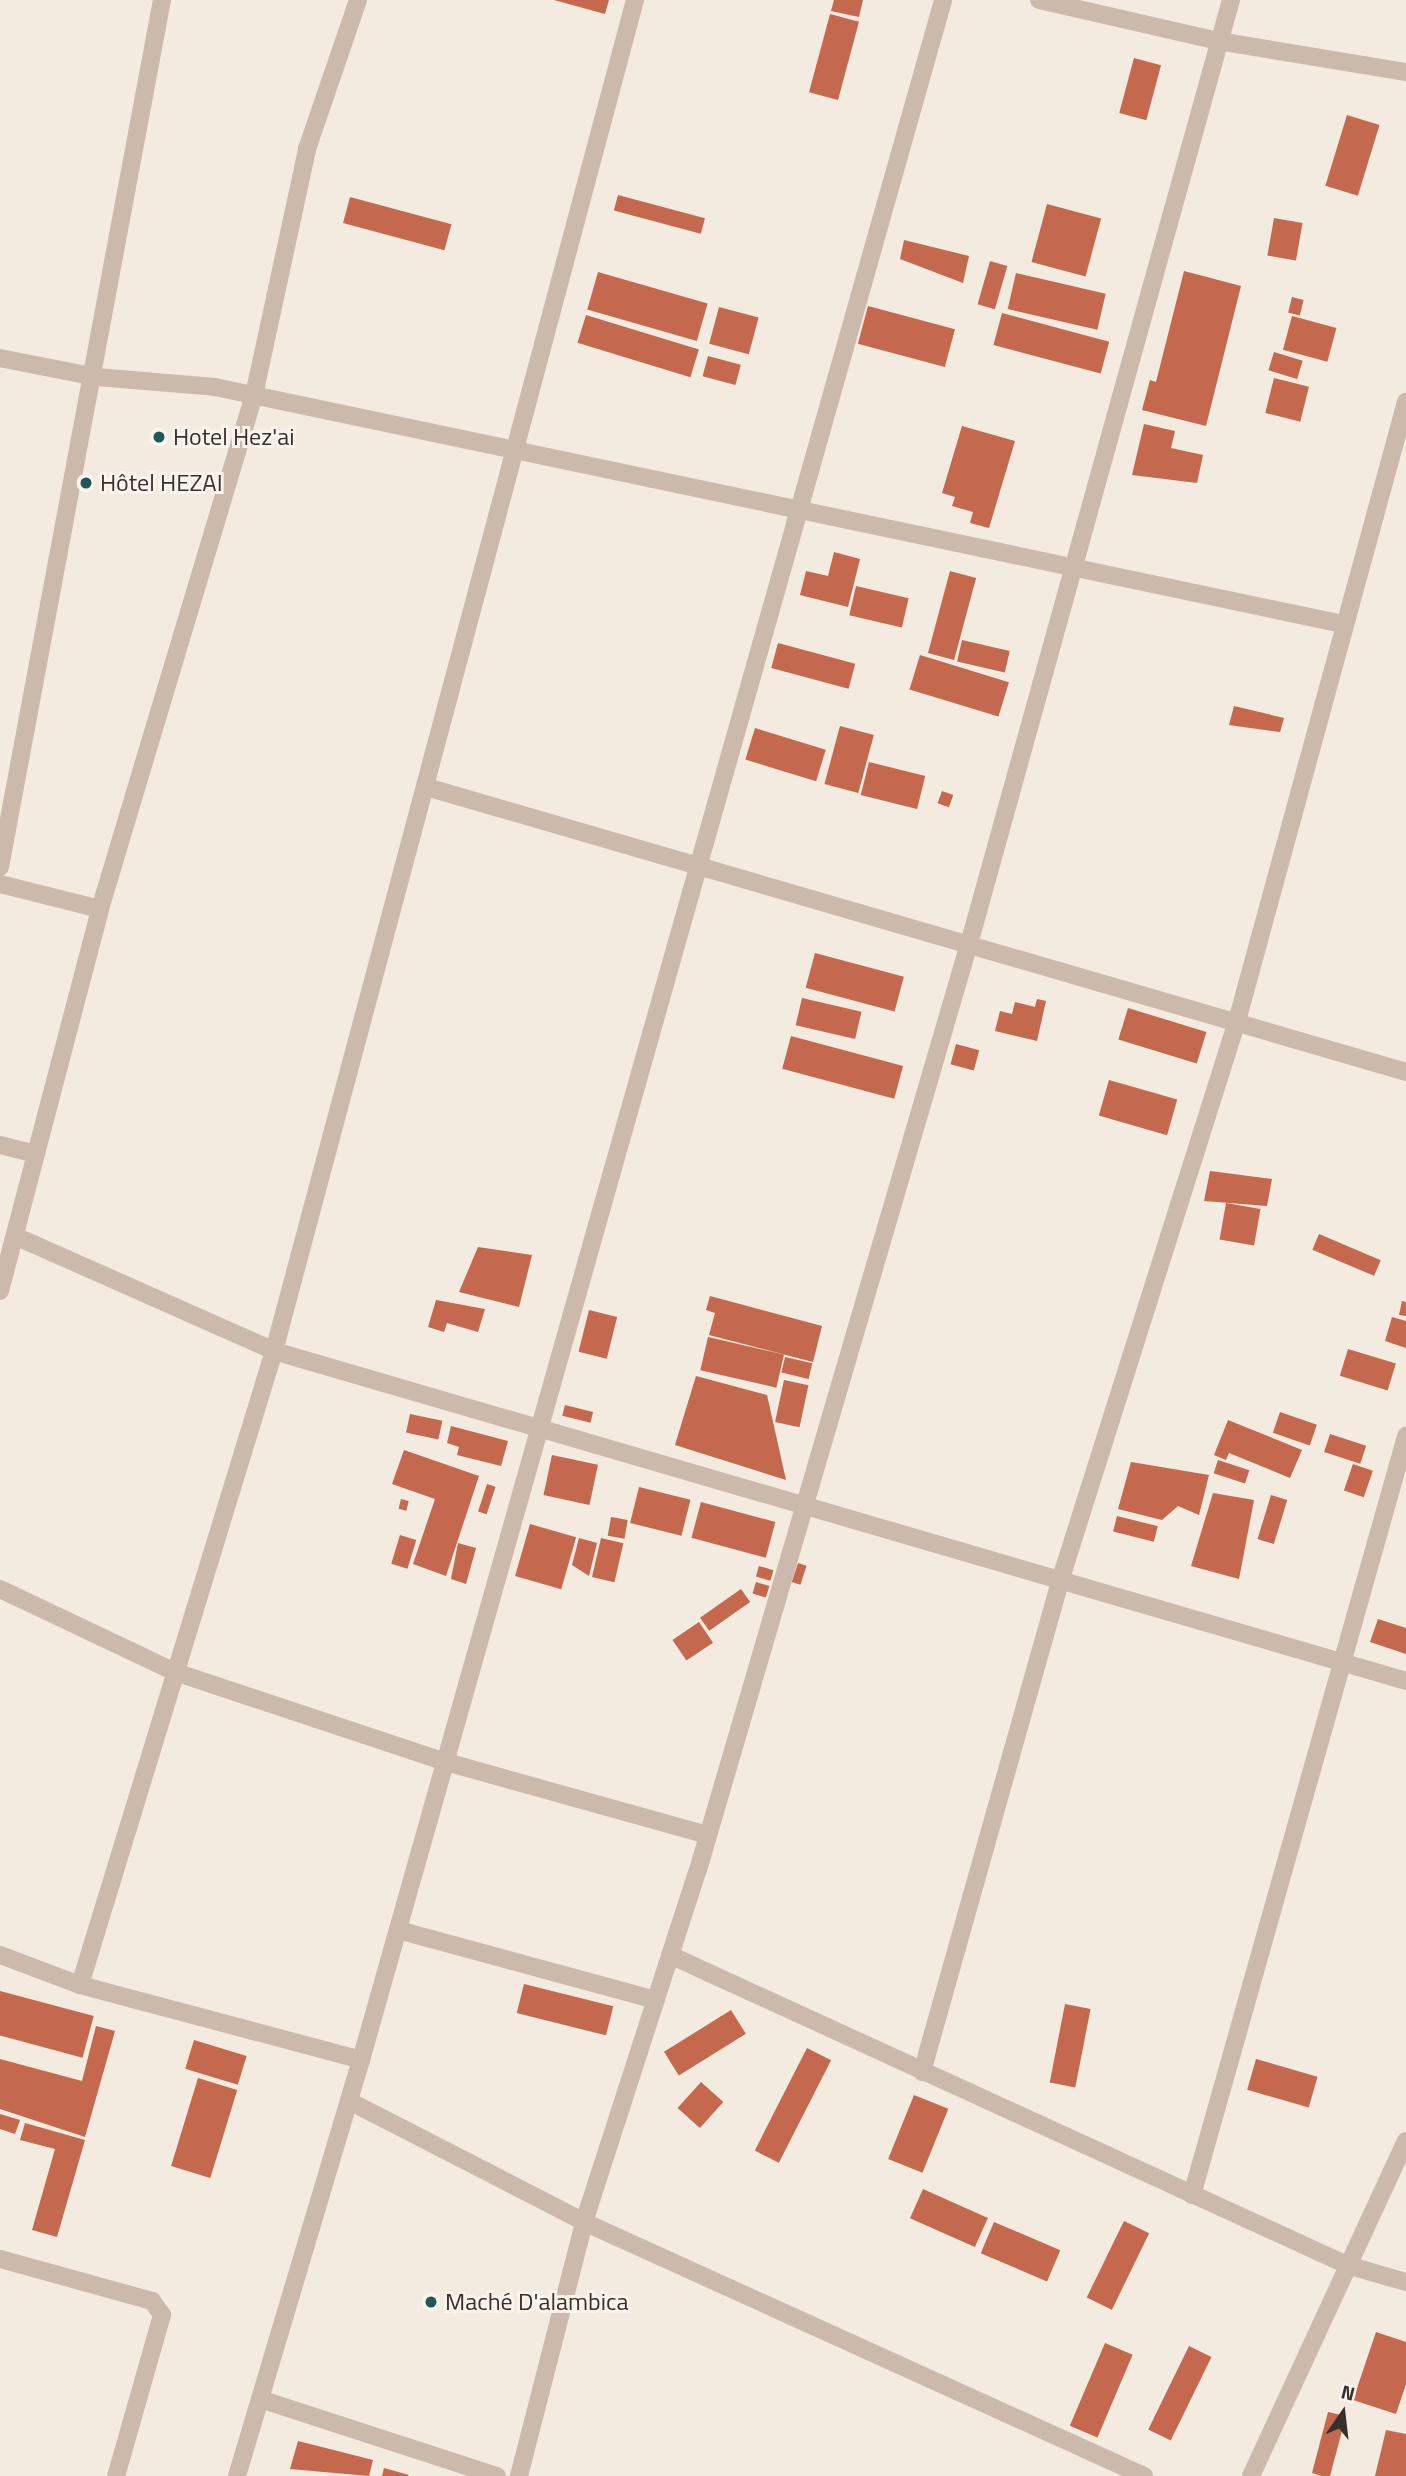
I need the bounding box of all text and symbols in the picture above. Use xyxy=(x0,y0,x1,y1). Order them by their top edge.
place label: Hotel Hez'ai xyxy=(173,423,294,451)
marker: Hotel Hez'ai xyxy=(151,429,167,445)
place label: Hôtel HEZAI xyxy=(100,469,223,497)
marker: Hôtel HEZAI xyxy=(78,475,94,491)
place label: Maché D'alambica xyxy=(445,2288,628,2316)
marker: Maché D'alambica xyxy=(423,2294,439,2310)
text: N xyxy=(1338,2376,1358,2408)
north arrow xyxy=(1308,2378,1378,2448)

